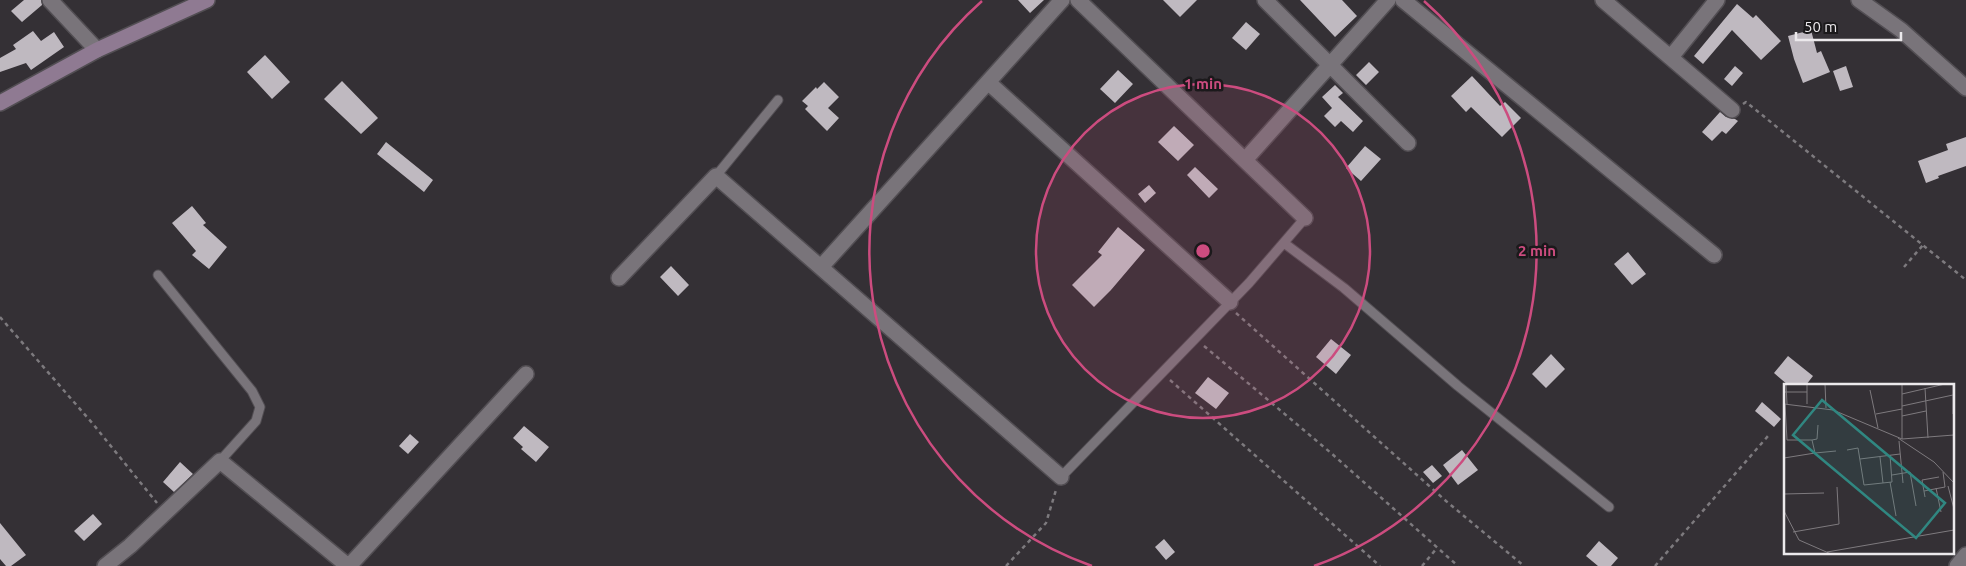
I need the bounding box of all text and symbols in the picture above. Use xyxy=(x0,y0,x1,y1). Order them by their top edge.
scale bar xyxy=(1796,10,1901,42)
text: 50 m xyxy=(1804,18,1837,35)
text: 1 min xyxy=(1184,75,1222,92)
centre of rings xyxy=(1194,242,1212,260)
text: 2 min xyxy=(1518,242,1556,259)
inset map xyxy=(1784,384,1954,554)

